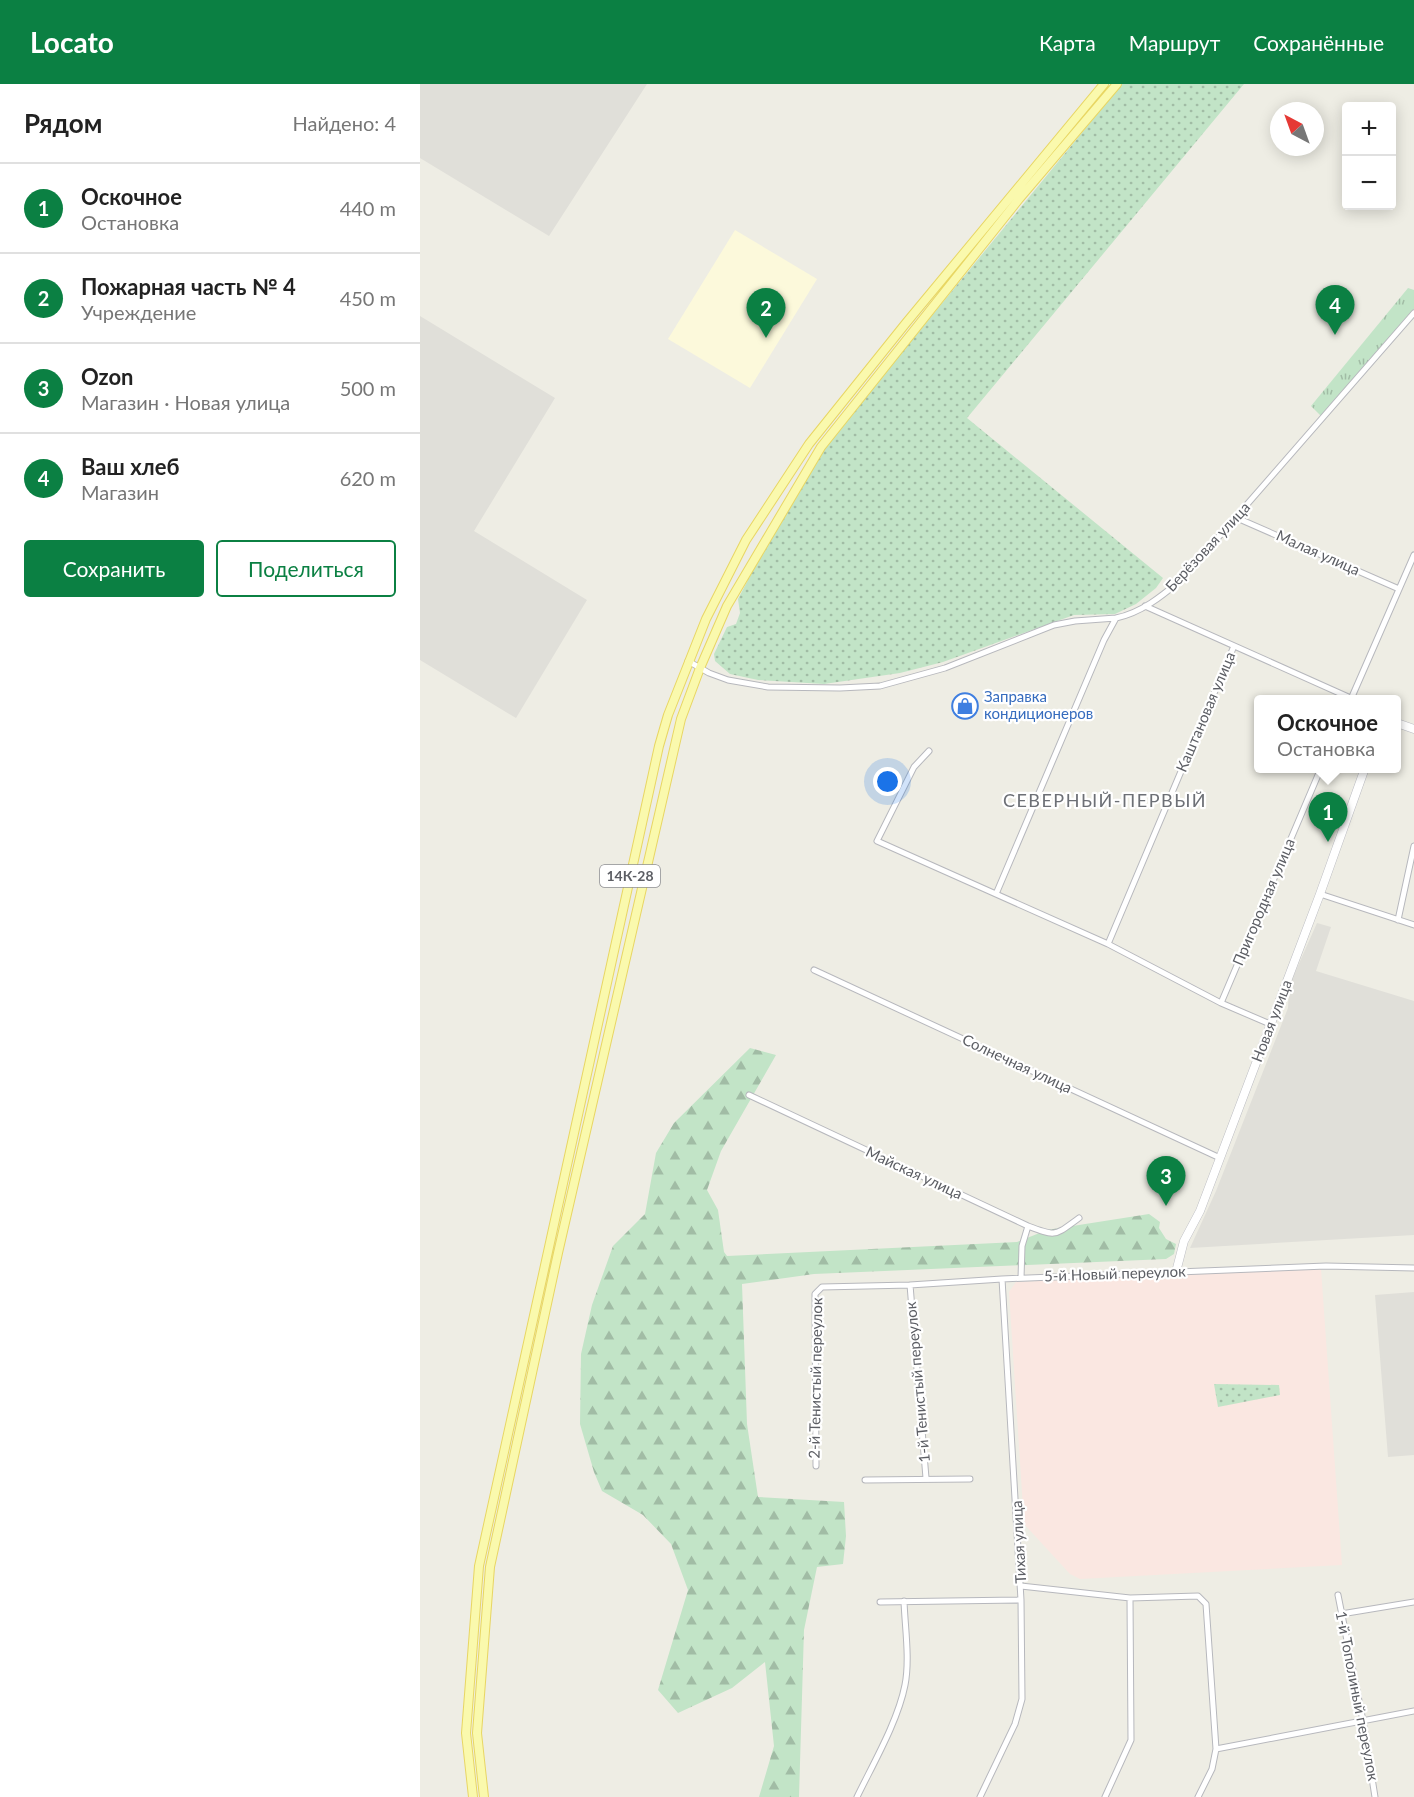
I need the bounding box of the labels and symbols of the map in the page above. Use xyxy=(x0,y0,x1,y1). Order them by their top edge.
north arrow xyxy=(1270,102,1324,156)
pin: 4 xyxy=(1316,286,1354,335)
pin: 2 xyxy=(746,288,786,338)
street label: Берёзовая улица xyxy=(1161,498,1253,595)
street label: Малая улица xyxy=(1274,526,1363,579)
street label: Каштановая улица xyxy=(1172,649,1239,774)
place label: Заправка кондиционеров xyxy=(984,687,1093,722)
shop icon: Заправка кондиционеров xyxy=(950,691,980,721)
your location xyxy=(873,767,902,796)
district label: СЕВЕРНЫЙ-ПЕРВЫЙ xyxy=(1003,789,1207,811)
pin: 1 xyxy=(1308,792,1348,842)
street label: Пригородная улица xyxy=(1228,835,1298,968)
road number: 14К-28 xyxy=(600,865,660,887)
street label: Новая улица xyxy=(1247,977,1295,1064)
street label: Солнечная улица xyxy=(960,1030,1075,1096)
street label: Майская улица xyxy=(863,1142,966,1202)
pin: 3 xyxy=(1146,1156,1186,1206)
street label: 5-й Новый переулок xyxy=(1044,1262,1186,1284)
street label: 2-й Тенистый переулок xyxy=(805,1297,825,1459)
street label: 1-й Тенистый переулок xyxy=(901,1301,933,1463)
street label: Тихая улица xyxy=(1007,1500,1029,1584)
street label: 1-й Тополиный переулок xyxy=(1333,1609,1383,1783)

